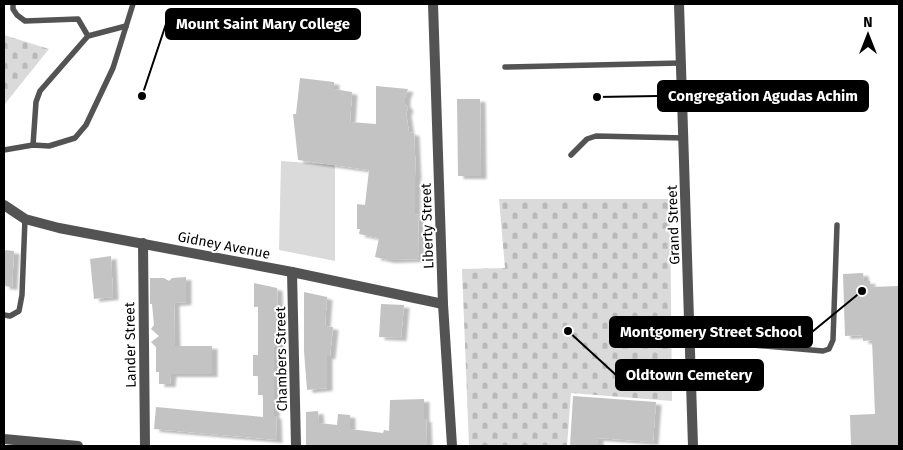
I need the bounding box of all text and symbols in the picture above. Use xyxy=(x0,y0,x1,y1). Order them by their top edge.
callout: Mount Saint Mary College xyxy=(166,9,360,39)
north arrow xyxy=(843,10,893,60)
text: N xyxy=(863,14,873,31)
text: Mount Saint Mary College xyxy=(176,15,350,33)
callout: Congregation Agudas Achim xyxy=(658,81,868,111)
text: Congregation Agudas Achim xyxy=(668,87,858,105)
street label: Liberty Street xyxy=(417,182,437,269)
street label: Grand Street xyxy=(664,184,683,265)
street label: Gidney Avenue xyxy=(176,228,272,263)
street label: Lander Street xyxy=(121,301,140,388)
street label: Chambers Street xyxy=(272,305,291,412)
callout: Montgomery Street School xyxy=(610,317,812,347)
text: Montgomery Street School xyxy=(620,323,803,341)
callout: Oldtown Cemetery xyxy=(616,360,763,390)
text: Oldtown Cemetery xyxy=(626,366,753,384)

